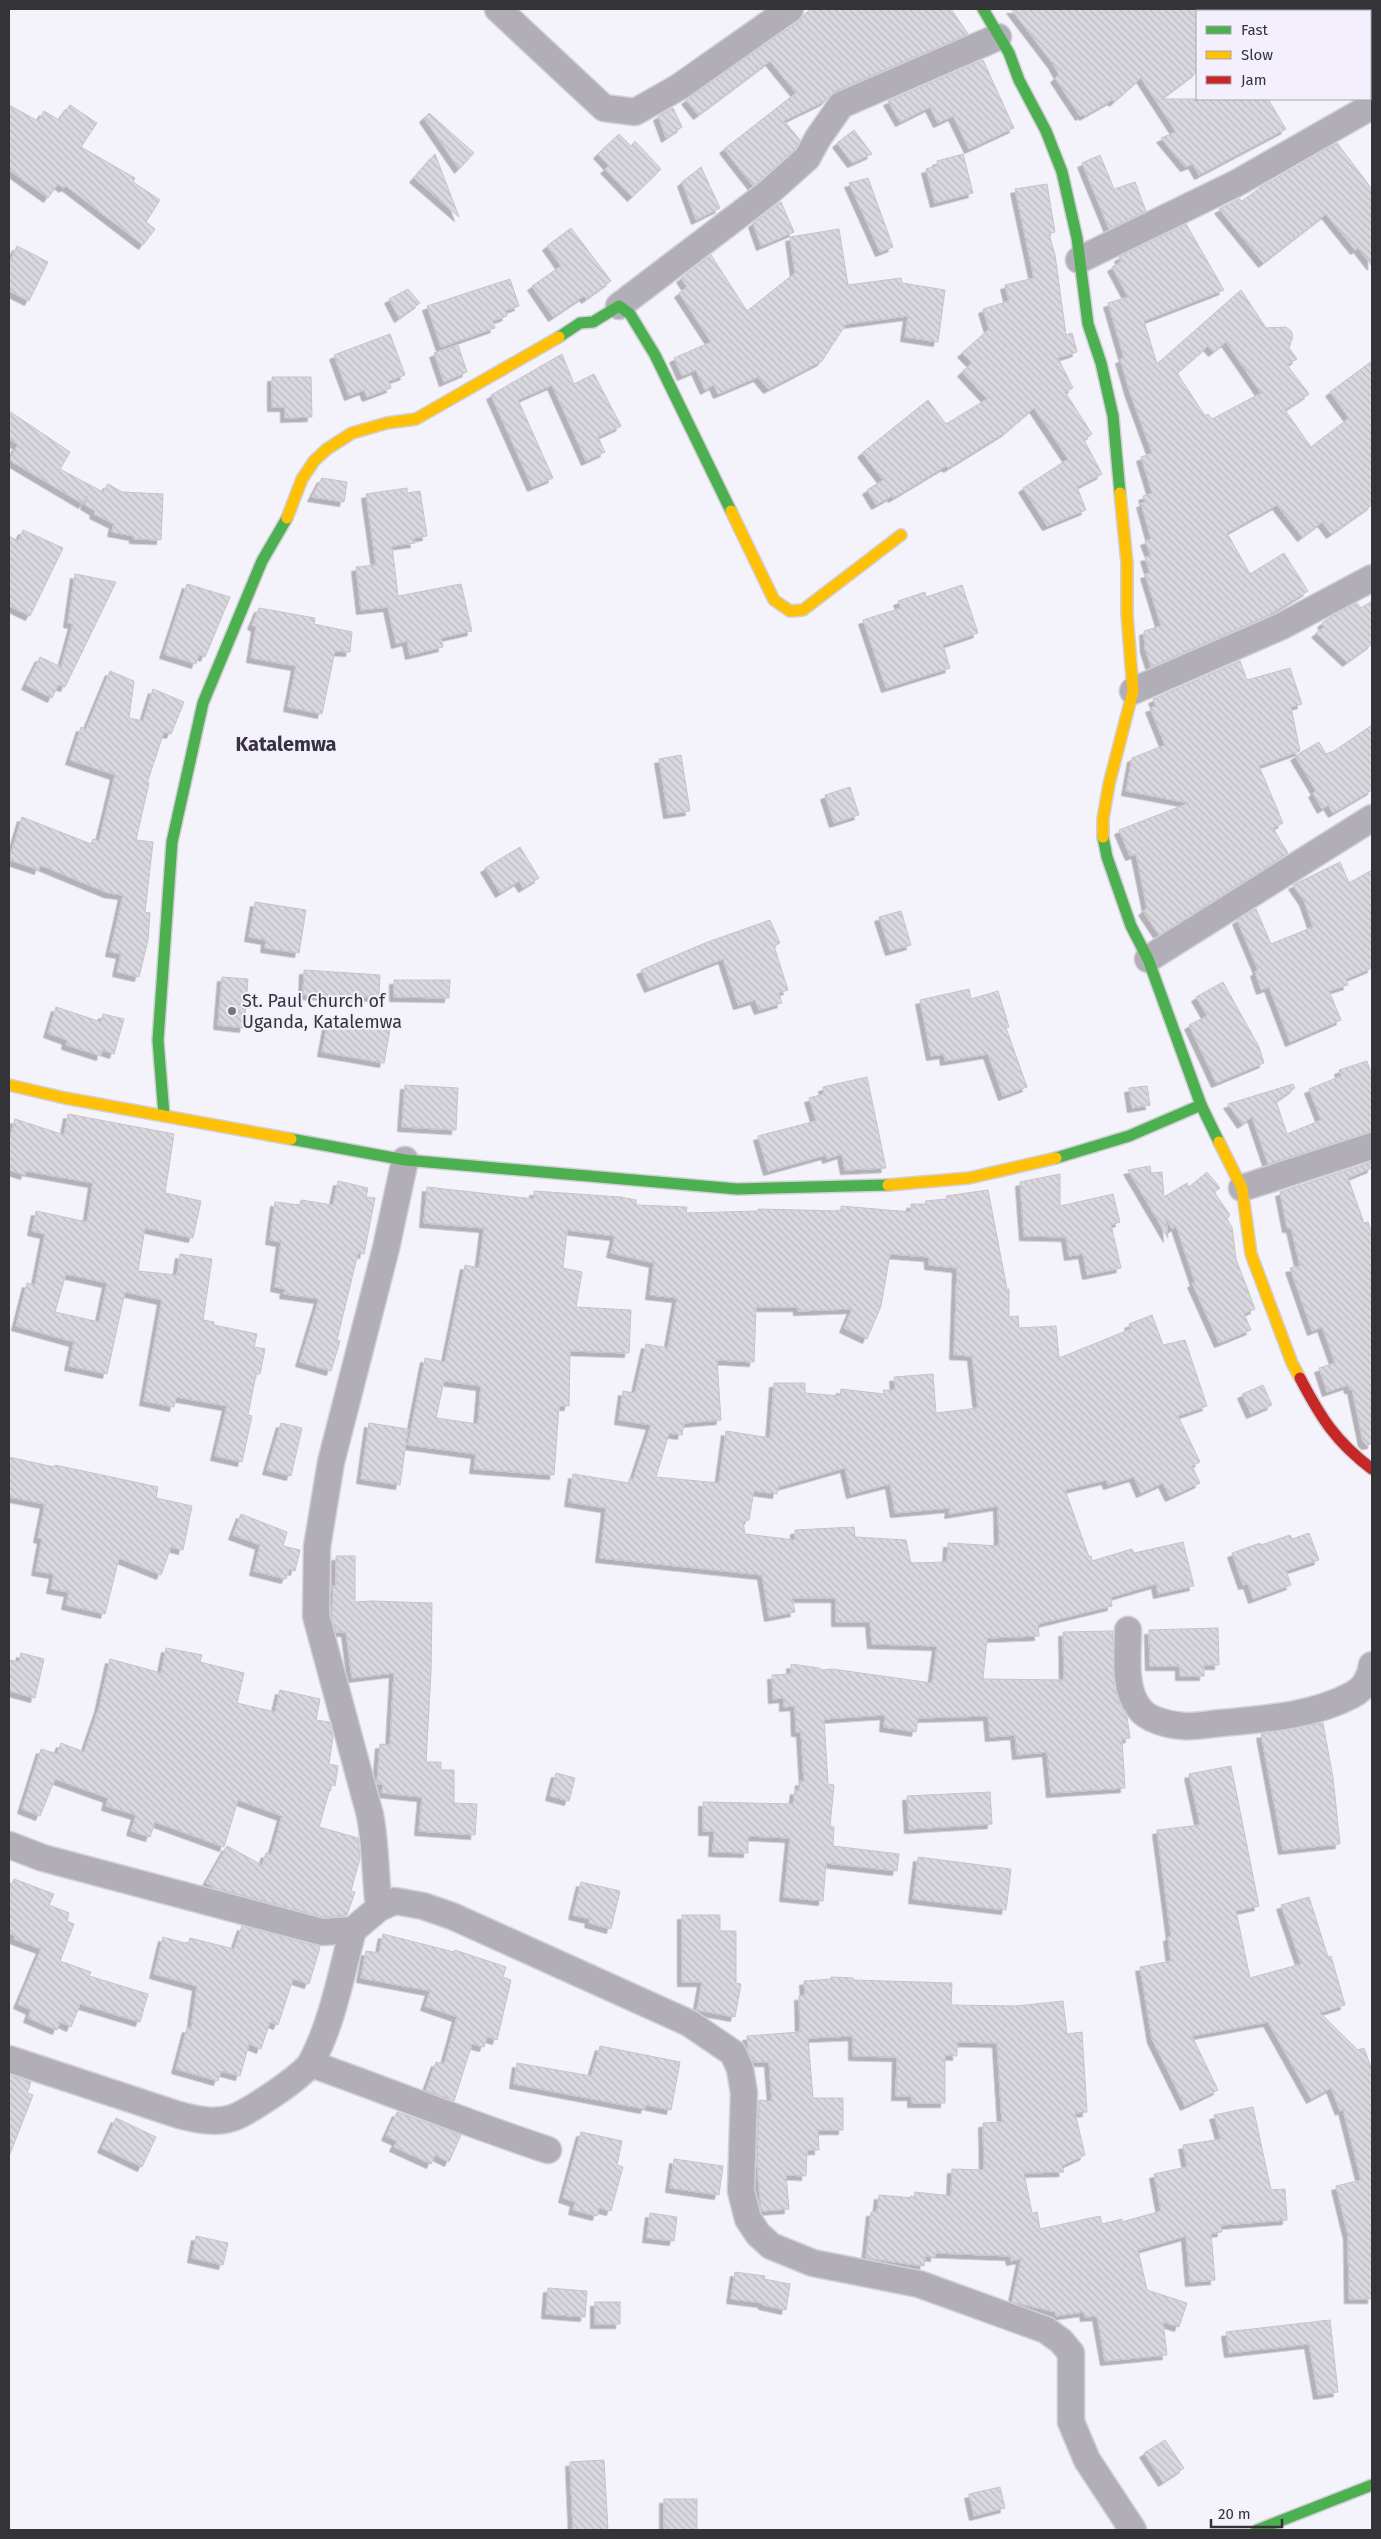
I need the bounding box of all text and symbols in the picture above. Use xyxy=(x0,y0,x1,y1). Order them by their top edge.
legend xyxy=(1196,10,1371,100)
text: Fast xyxy=(1241,21,1268,39)
text: Slow xyxy=(1241,46,1273,64)
text: Jam xyxy=(1241,71,1267,89)
district label: Katalemwa xyxy=(235,732,337,756)
place label: St. Paul Church of Uganda, Katalemwa xyxy=(242,990,402,1033)
marker: St. Paul Church of Uganda, Katalemwa xyxy=(226,1005,238,1017)
scale bar xyxy=(1211,2496,1282,2528)
text: 20 m xyxy=(1218,2505,1251,2523)

